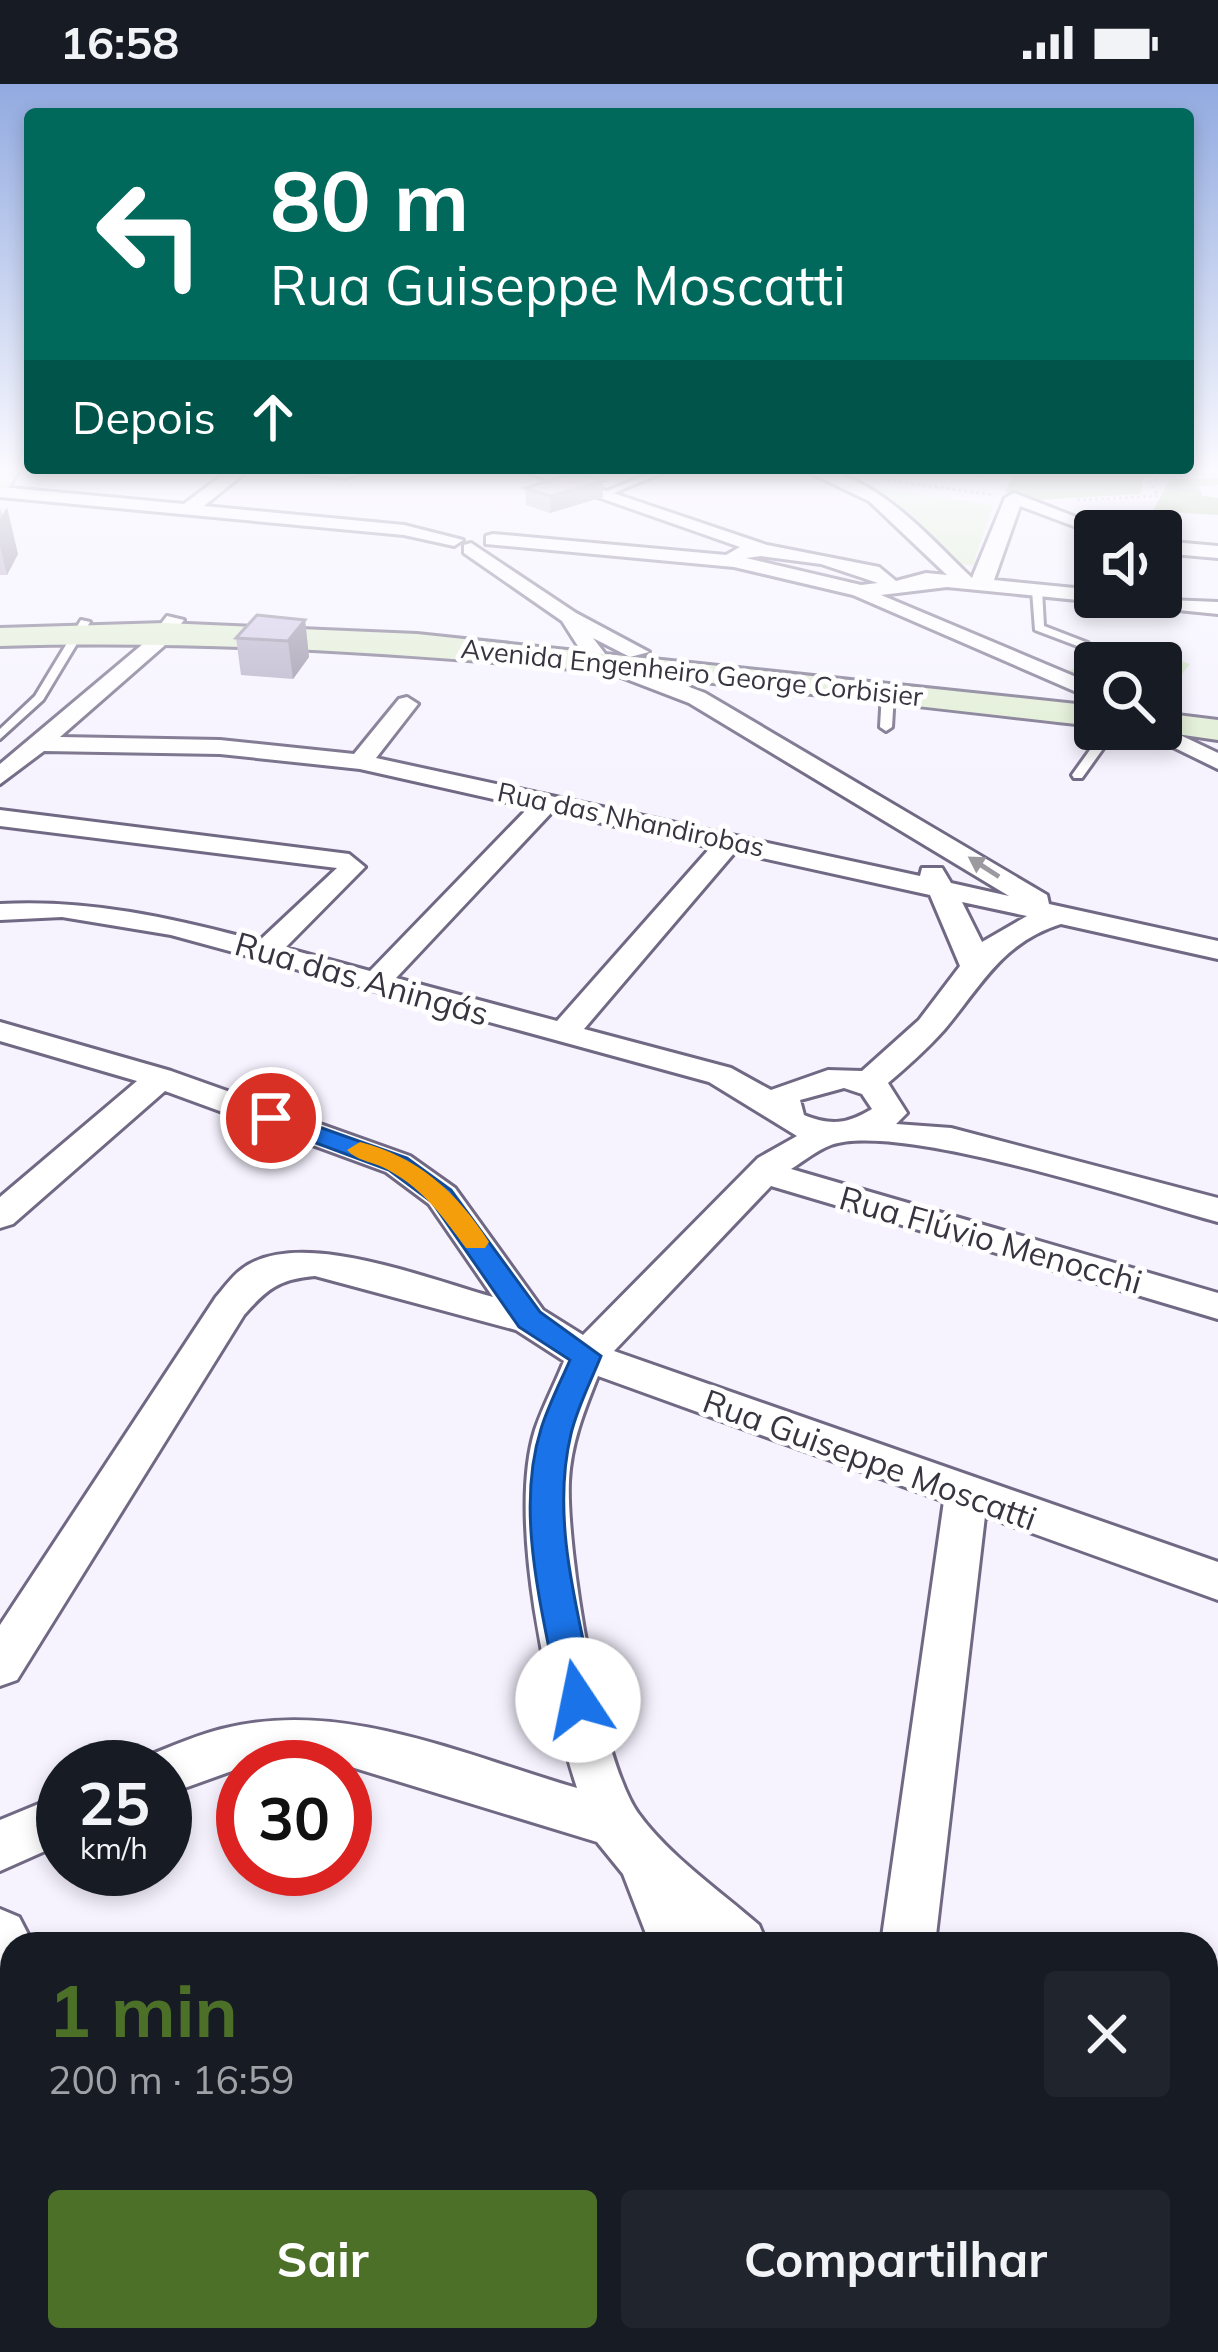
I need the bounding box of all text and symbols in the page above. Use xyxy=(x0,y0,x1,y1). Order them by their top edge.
text: 16:58 xyxy=(60,14,179,70)
text: 80 m xyxy=(270,147,469,252)
icon: left xyxy=(72,156,228,312)
text: Rua Guiseppe Moscatti xyxy=(270,251,846,319)
icon: ahead xyxy=(240,384,306,450)
text: Depois xyxy=(72,389,216,445)
map controls xyxy=(1074,510,1182,750)
button: sound xyxy=(1074,510,1182,618)
street label: Avenida Engenheiro George Corbisier xyxy=(459,631,925,713)
button: search xyxy=(1074,642,1182,750)
street label: Rua das Nhandirobas xyxy=(495,774,767,864)
one-way arrow xyxy=(967,857,1001,878)
street label: Rua das Aningás xyxy=(231,922,493,1034)
pin xyxy=(220,1067,322,1169)
icon: arrive xyxy=(238,1085,304,1151)
street label: Rua Flúvio Menocchi xyxy=(835,1176,1147,1302)
street label: Rua Guiseppe Moscatti xyxy=(698,1380,1042,1538)
position arrow xyxy=(515,1637,641,1763)
speed limit sign: 30 xyxy=(216,1740,372,1896)
text: 25 xyxy=(78,1765,150,1840)
text: km/h xyxy=(80,1829,148,1867)
text: 1 min xyxy=(48,1965,238,2055)
button: close xyxy=(1044,1971,1170,2097)
text: 200 m · 16:59 xyxy=(48,2055,294,2104)
button: Sair xyxy=(48,2190,597,2328)
button: Compartilhar xyxy=(621,2190,1170,2328)

